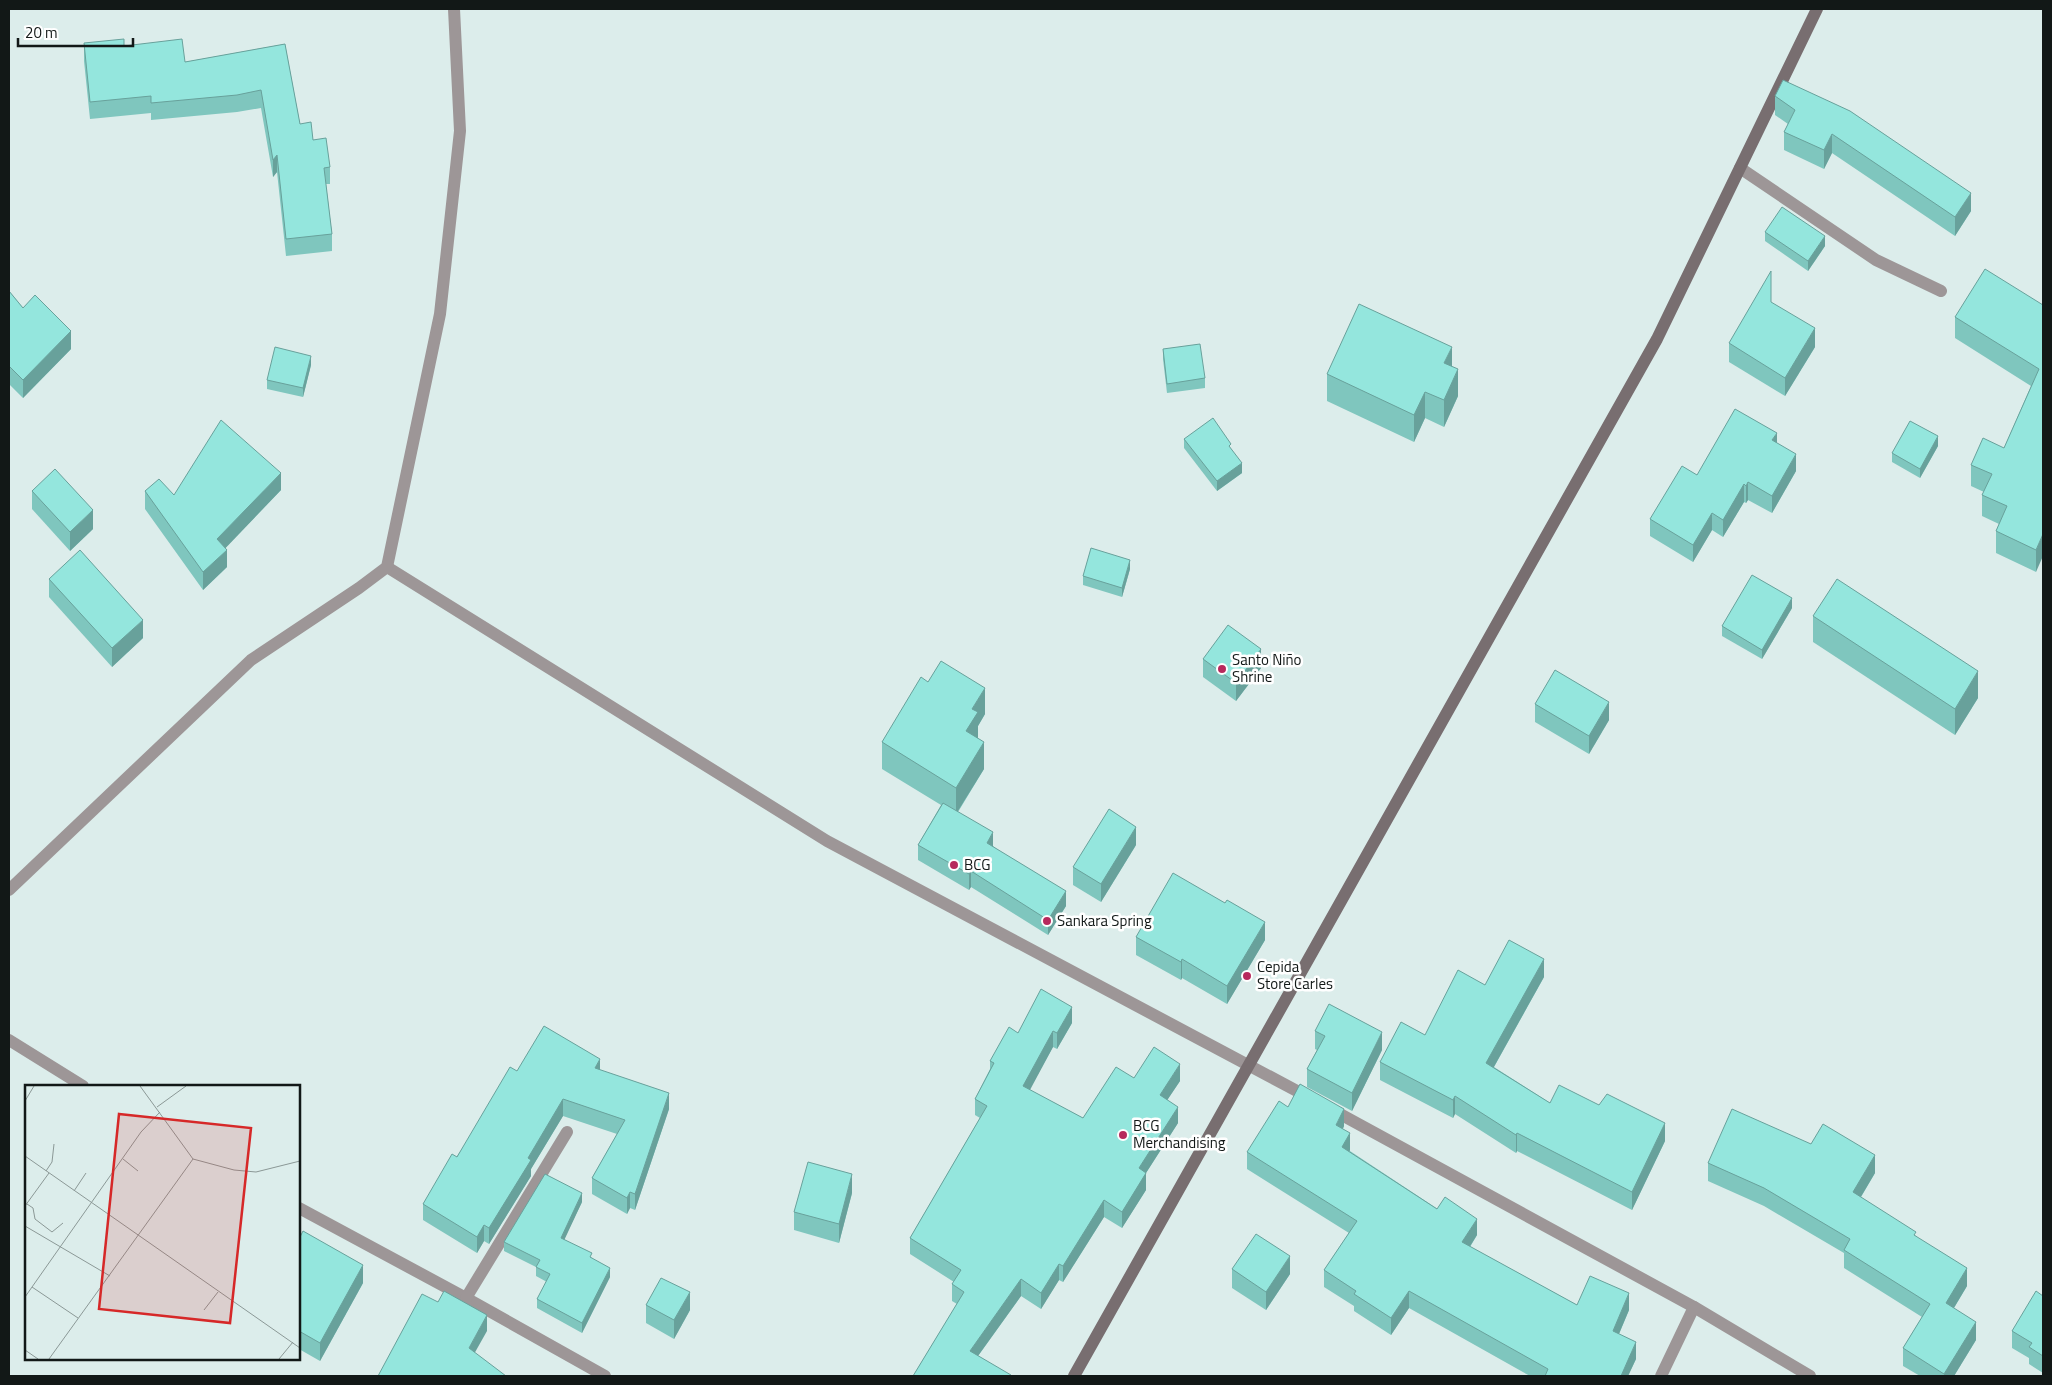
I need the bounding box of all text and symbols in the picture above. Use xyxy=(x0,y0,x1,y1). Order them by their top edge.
scale bar xyxy=(18,15,132,47)
text: 20 m xyxy=(25,21,58,44)
place label: Santo Niño Shrine xyxy=(1232,648,1302,688)
marker: Santo Niño Shrine xyxy=(1216,663,1228,675)
place label: BCG xyxy=(964,853,990,876)
marker: BCG xyxy=(948,859,960,871)
place label: Sankara Spring xyxy=(1057,909,1152,932)
marker: Sankara Spring xyxy=(1041,915,1053,927)
place label: Cepida Store Carles xyxy=(1257,955,1333,995)
marker: Cepida Store Carles xyxy=(1241,970,1253,982)
inset map xyxy=(25,1085,300,1360)
place label: BCG Merchandising xyxy=(1133,1114,1226,1154)
marker: BCG Merchandising xyxy=(1117,1129,1129,1141)

